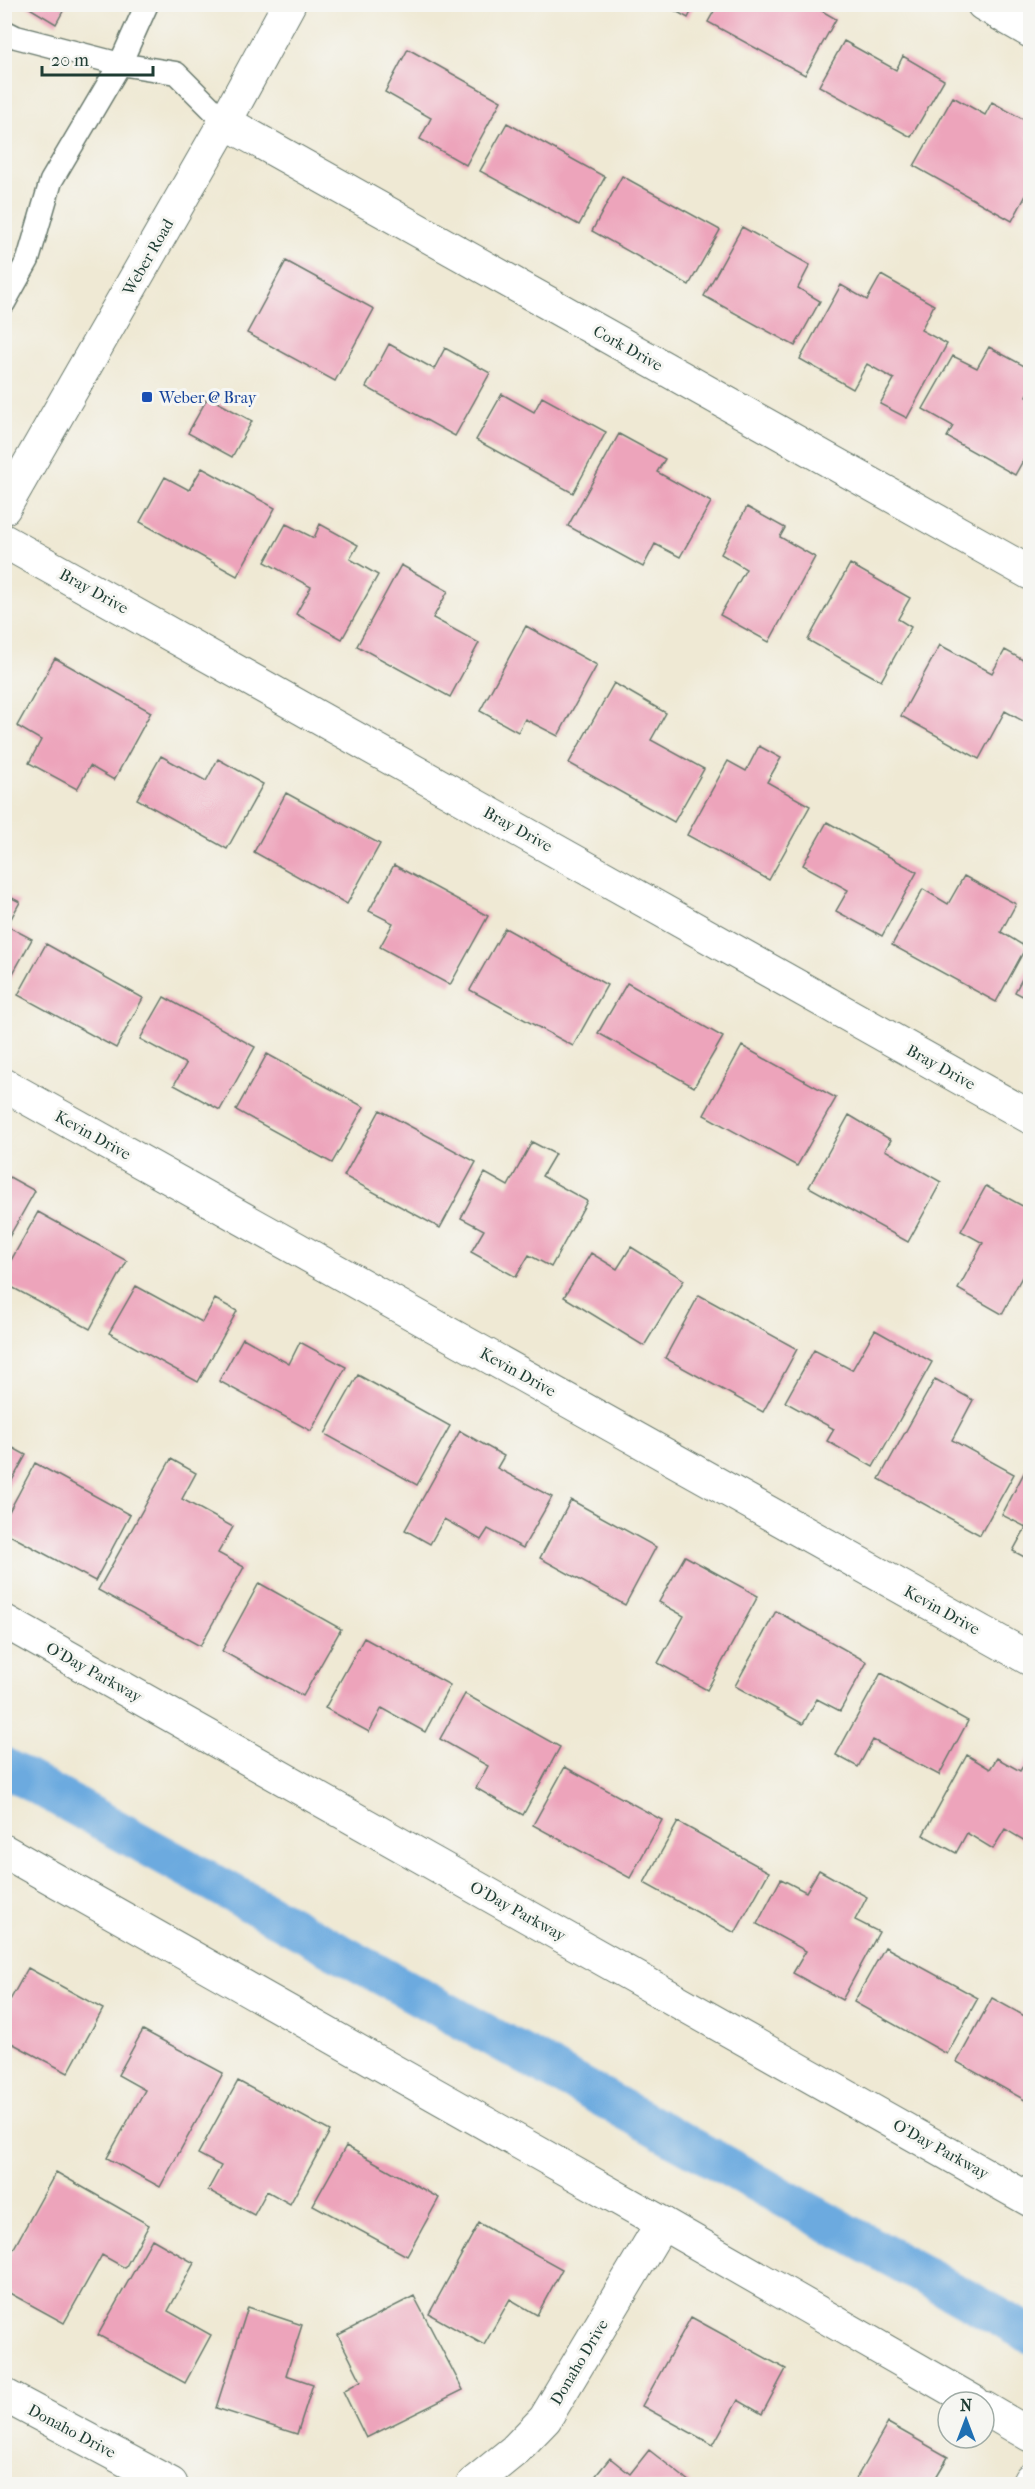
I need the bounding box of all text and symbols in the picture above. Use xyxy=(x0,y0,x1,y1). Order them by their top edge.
scale bar xyxy=(42,39,153,77)
text: 20 m xyxy=(51,50,89,71)
street label: Weber Road xyxy=(118,215,178,299)
street label: Cork Drive xyxy=(590,321,666,375)
place label: Weber @ Bray xyxy=(158,388,257,407)
marker: Weber @ Bray xyxy=(140,390,154,404)
street label: Bray Drive xyxy=(56,564,132,618)
street label: Bray Drive xyxy=(480,802,556,856)
street label: Bray Drive xyxy=(903,1040,979,1094)
street label: Kevin Drive xyxy=(52,1106,134,1164)
street label: Kevin Drive xyxy=(477,1343,559,1401)
street label: Kevin Drive xyxy=(901,1581,983,1639)
street label: O'Day Parkway xyxy=(43,1638,146,1706)
street label: O'Day Parkway xyxy=(467,1877,570,1945)
street label: O'Day Parkway xyxy=(890,2115,993,2183)
street label: Donaho Drive xyxy=(546,2316,612,2408)
north arrow xyxy=(936,2390,996,2450)
text: N xyxy=(960,2396,973,2415)
street label: Donaho Drive xyxy=(25,2400,119,2462)

